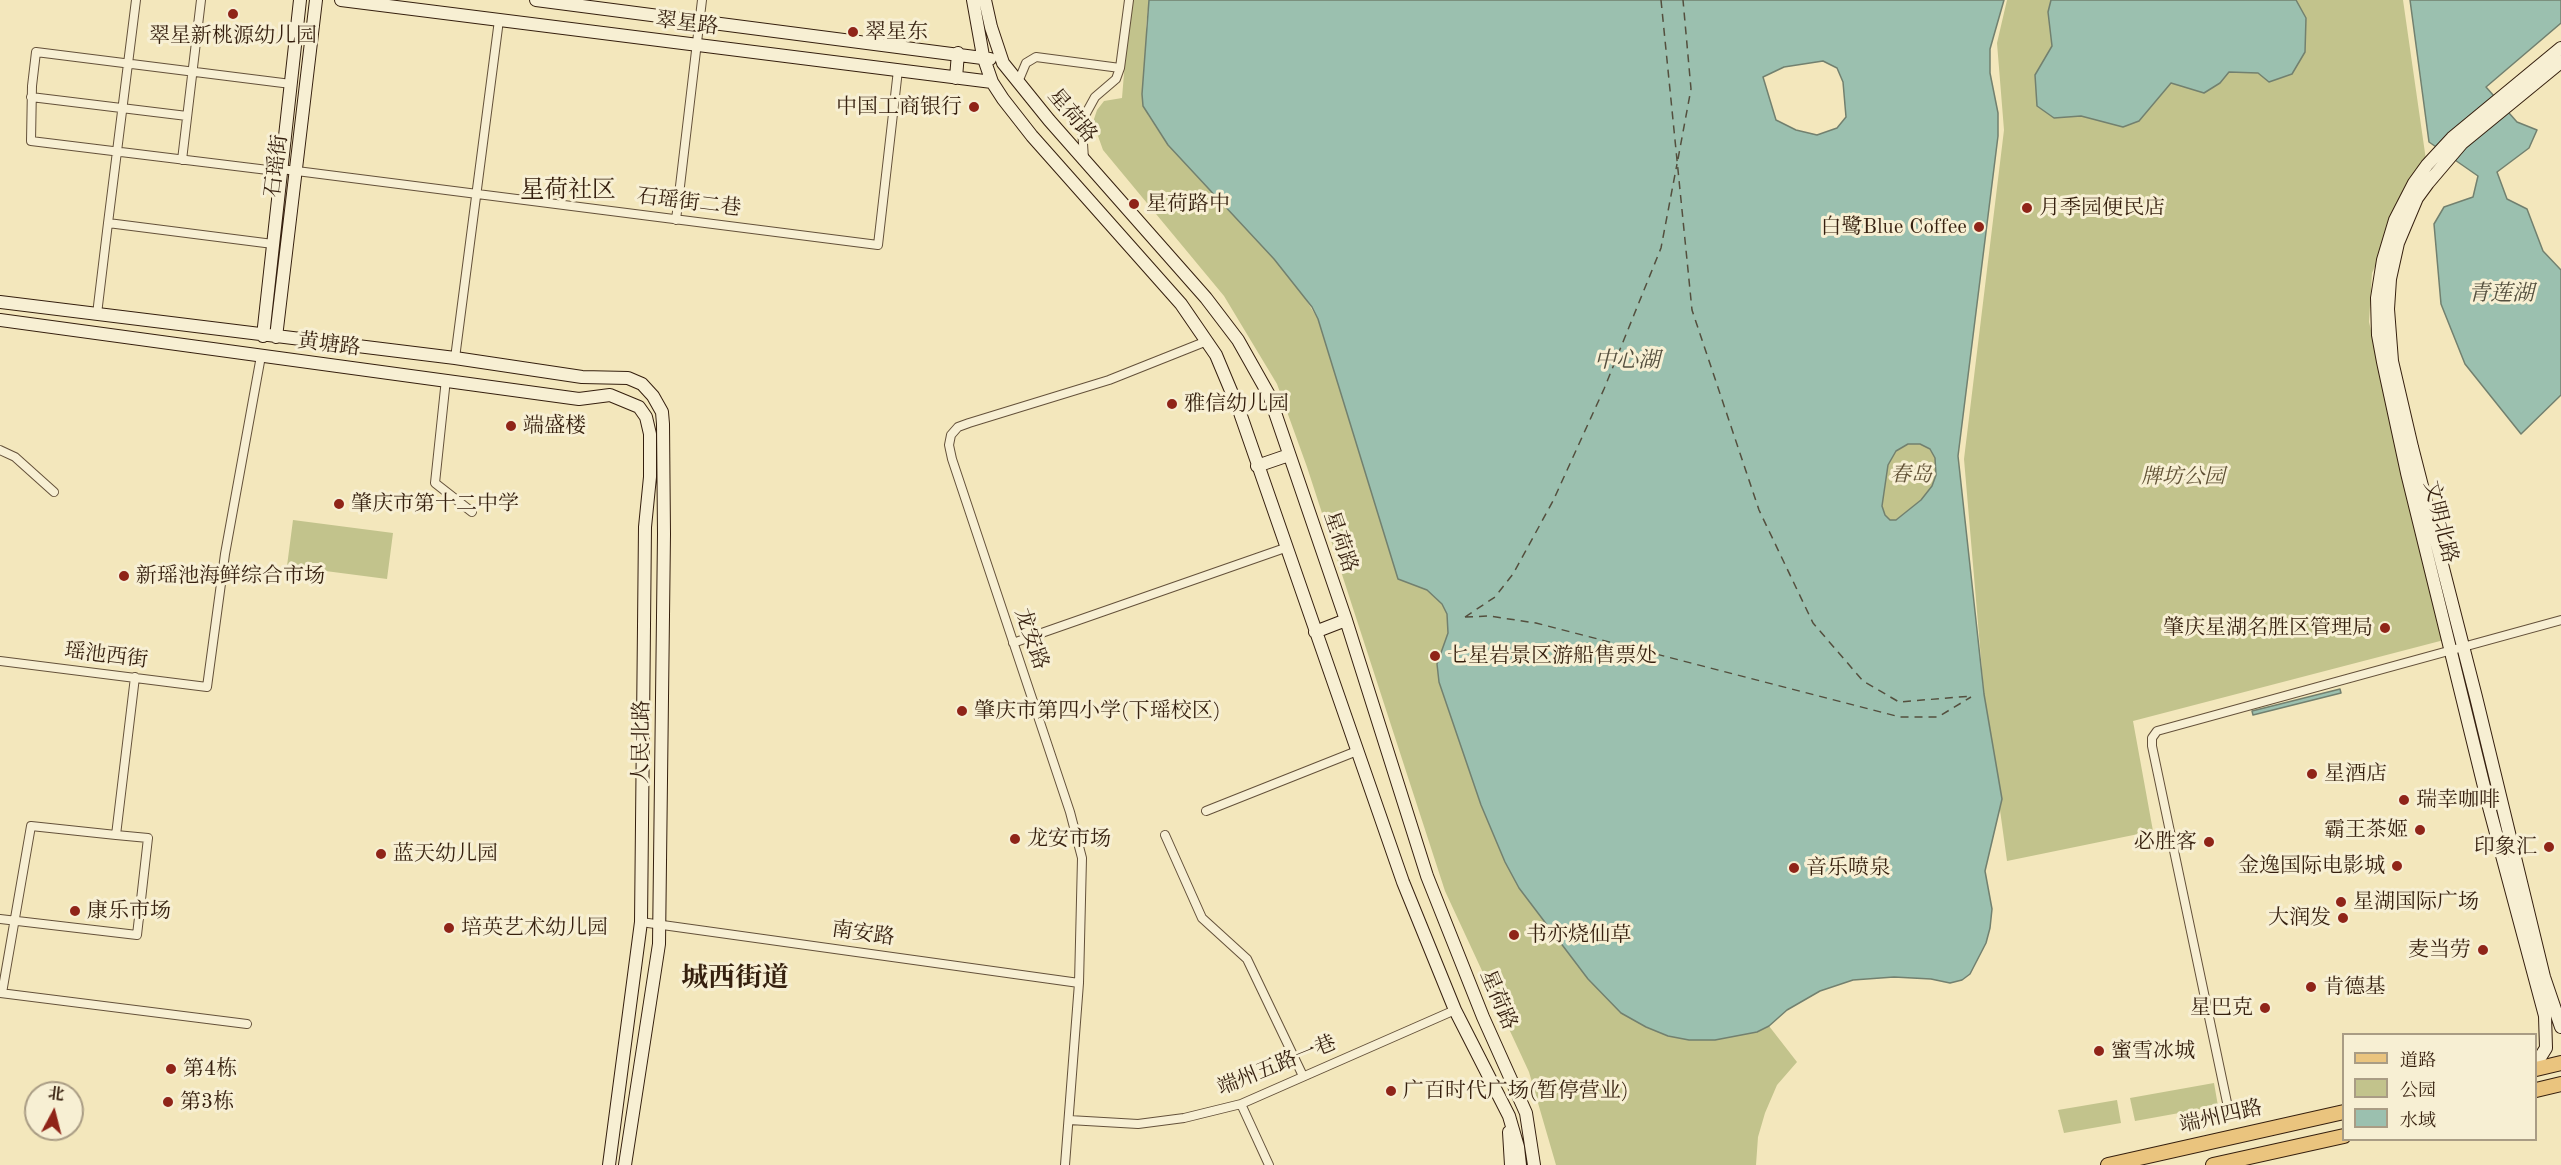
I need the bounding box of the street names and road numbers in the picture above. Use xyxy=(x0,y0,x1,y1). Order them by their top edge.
street label: 翠星路 xyxy=(654,8,720,40)
street label: 星荷路 xyxy=(1042,84,1102,148)
street label: 石瑶街 xyxy=(261,133,293,199)
street label: 石瑶街二巷 xyxy=(635,184,743,222)
street label: 黄塘路 xyxy=(296,329,362,361)
street label: 文明北路 xyxy=(2418,478,2462,566)
street label: 星荷路 xyxy=(1318,508,1362,576)
street label: 龙安路 xyxy=(1009,605,1053,673)
street label: 瑶池西街 xyxy=(63,638,149,674)
street label: 人民北路 xyxy=(629,700,655,784)
street label: 南安路 xyxy=(830,917,896,951)
street label: 星荷路 xyxy=(1474,966,1522,1034)
street label: 端州五路一巷 xyxy=(1214,1031,1340,1101)
street label: 端州四路 xyxy=(2177,1095,2265,1139)

